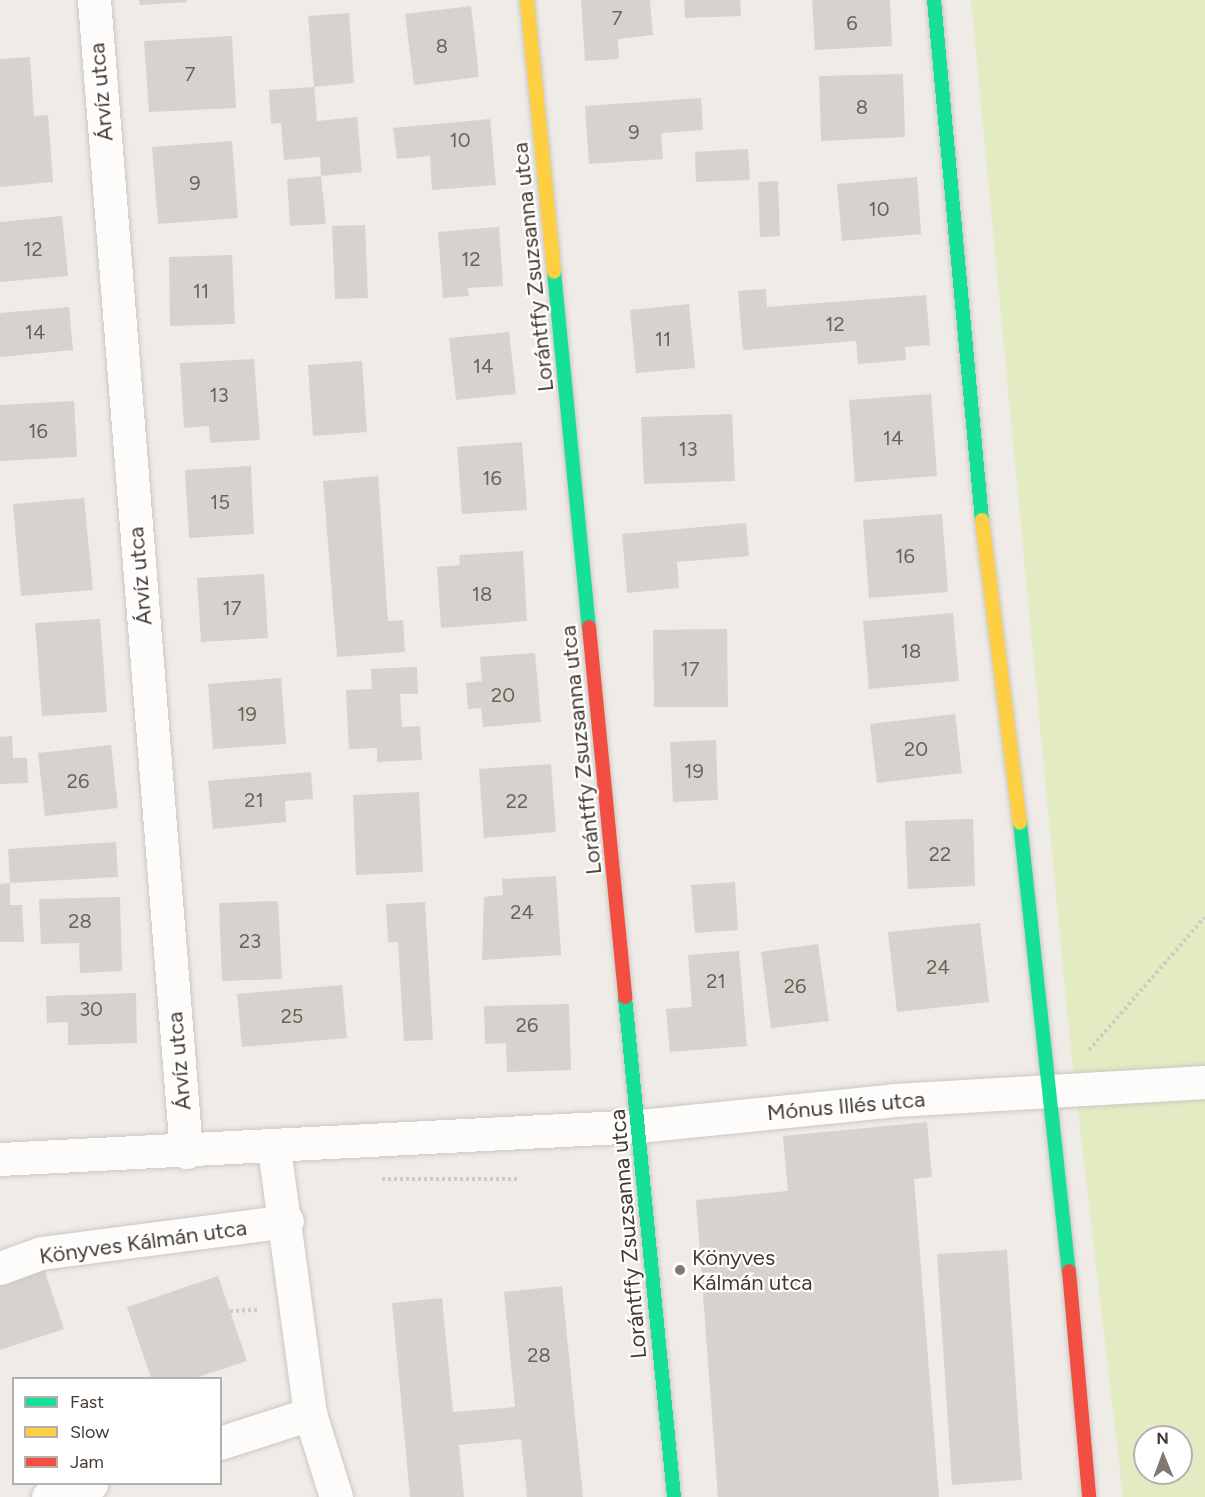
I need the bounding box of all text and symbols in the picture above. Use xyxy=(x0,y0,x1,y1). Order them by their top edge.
house number: 7 xyxy=(612,6,622,30)
house number: 6 xyxy=(846,11,858,35)
house number: 8 xyxy=(436,34,448,58)
street label: Árvíz utca xyxy=(84,42,118,142)
house number: 7 xyxy=(185,62,195,86)
house number: 8 xyxy=(856,95,868,119)
house number: 9 xyxy=(628,120,640,144)
house number: 10 xyxy=(449,128,471,152)
street label: Lorántffy Zsuzsanna utca xyxy=(507,141,559,393)
house number: 9 xyxy=(189,171,201,195)
house number: 10 xyxy=(868,197,890,221)
house number: 12 xyxy=(23,237,43,261)
house number: 12 xyxy=(461,247,481,271)
house number: 11 xyxy=(193,279,209,303)
house number: 12 xyxy=(825,312,845,336)
house number: 14 xyxy=(25,320,45,344)
house number: 11 xyxy=(655,327,671,351)
house number: 14 xyxy=(473,354,493,378)
house number: 13 xyxy=(209,383,229,407)
house number: 16 xyxy=(28,419,48,443)
house number: 14 xyxy=(883,426,903,450)
house number: 13 xyxy=(678,437,698,461)
house number: 16 xyxy=(482,466,502,490)
house number: 15 xyxy=(210,490,230,514)
street label: Árvíz utca xyxy=(123,526,157,626)
house number: 16 xyxy=(895,544,915,568)
house number: 18 xyxy=(472,582,492,606)
house number: 17 xyxy=(223,596,241,620)
street label: Lorántffy Zsuzsanna utca xyxy=(555,624,607,876)
house number: 18 xyxy=(901,639,921,663)
house number: 17 xyxy=(681,657,699,681)
house number: 20 xyxy=(491,683,515,707)
house number: 19 xyxy=(237,702,257,726)
house number: 20 xyxy=(904,737,928,761)
house number: 19 xyxy=(684,759,704,783)
house number: 26 xyxy=(67,769,89,793)
house number: 21 xyxy=(244,788,264,812)
house number: 22 xyxy=(506,789,528,813)
house number: 22 xyxy=(929,842,951,866)
house number: 24 xyxy=(510,900,534,924)
house number: 28 xyxy=(68,909,92,933)
house number: 23 xyxy=(239,929,261,953)
house number: 24 xyxy=(926,955,950,979)
house number: 21 xyxy=(706,969,726,993)
house number: 26 xyxy=(784,974,806,998)
house number: 30 xyxy=(79,997,103,1021)
house number: 25 xyxy=(281,1004,303,1028)
street label: Árvíz utca xyxy=(162,1011,196,1111)
house number: 26 xyxy=(516,1013,538,1037)
street label: Mónus Illés utca xyxy=(766,1086,926,1126)
street label: Lorántffy Zsuzsanna utca xyxy=(604,1108,652,1360)
street label: Könyves Kálmán utca xyxy=(38,1214,248,1270)
place label: Könyves Kálmán utca xyxy=(692,1244,813,1296)
marker: Könyves Kálmán utca xyxy=(673,1263,687,1277)
house number: 28 xyxy=(527,1343,551,1367)
legend xyxy=(12,1377,222,1485)
text: Fast xyxy=(70,1391,104,1413)
text: Slow xyxy=(70,1421,109,1443)
north arrow xyxy=(1133,1425,1193,1485)
text: N xyxy=(1156,1429,1169,1448)
text: Jam xyxy=(70,1451,104,1473)

